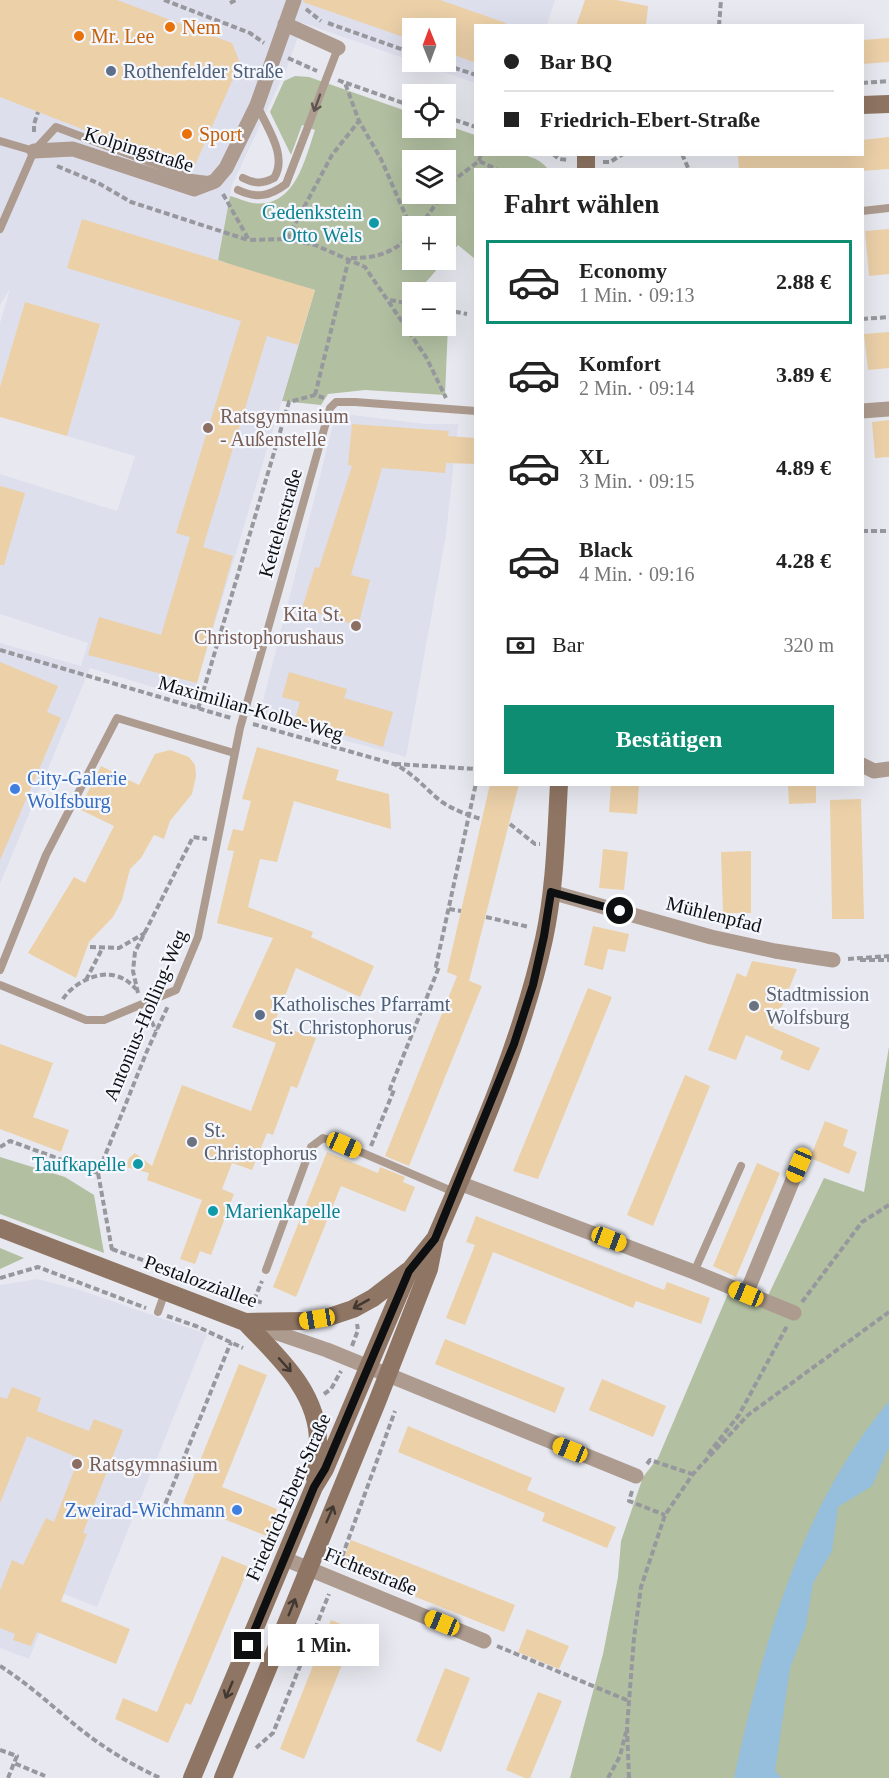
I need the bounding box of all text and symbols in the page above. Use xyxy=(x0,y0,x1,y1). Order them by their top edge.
place label: Nem xyxy=(182,16,221,38)
north arrow xyxy=(402,18,456,72)
map controls xyxy=(402,18,456,336)
marker: Nem xyxy=(163,20,177,34)
place label: Mr. Lee xyxy=(91,25,154,47)
marker: Mr. Lee xyxy=(72,29,86,43)
text: Bar BQ xyxy=(540,49,612,74)
place label: Rothenfelder Straße xyxy=(123,60,284,82)
marker: Rothenfelder Straße xyxy=(104,64,118,78)
button: locate xyxy=(402,84,456,138)
one-way arrow xyxy=(311,93,322,112)
text: Friedrich-Ebert-Straße xyxy=(540,107,760,132)
street label: Kolpingstraße xyxy=(81,122,197,177)
place label: Sport xyxy=(199,123,243,146)
marker: Sport xyxy=(180,127,194,141)
button: layers xyxy=(402,150,456,204)
text: Fahrt wählen xyxy=(504,189,659,219)
place label: Gedenkstein Otto Wels xyxy=(262,201,362,246)
marker: Gedenkstein Otto Wels xyxy=(367,216,381,230)
button: + xyxy=(402,216,456,270)
icon: car xyxy=(507,255,561,309)
text: Economy xyxy=(579,258,667,283)
text: 2.88 € xyxy=(776,269,831,294)
button: − xyxy=(402,282,456,336)
text: 1 Min. · 09:13 xyxy=(579,284,695,306)
icon: car xyxy=(507,348,561,402)
text: Komfort xyxy=(579,351,661,376)
text: 3.89 € xyxy=(776,362,831,387)
text: 2 Min. · 09:14 xyxy=(579,377,695,399)
place label: Ratsgymnasium - Außenstelle xyxy=(220,405,349,450)
marker: Ratsgymnasium - Außenstelle xyxy=(201,421,215,435)
icon: car xyxy=(507,441,561,495)
text: XL xyxy=(579,444,610,469)
text: 4.89 € xyxy=(776,455,831,480)
street label: Kettelerstraße xyxy=(254,466,306,580)
text: 3 Min. · 09:15 xyxy=(579,470,695,492)
icon: car xyxy=(507,534,561,588)
text: Black xyxy=(579,537,633,562)
text: 4.28 € xyxy=(776,548,831,573)
text: 4 Min. · 09:16 xyxy=(579,563,695,585)
place label: Kita St. Christophorushaus xyxy=(194,603,344,649)
marker: Kita St. Christophorushaus xyxy=(349,619,363,633)
icon: cash xyxy=(504,629,537,662)
text: Bar xyxy=(552,632,584,657)
text: 320 m xyxy=(783,634,834,656)
street label: Maximilian-Kolbe-Weg xyxy=(156,671,346,746)
button: Bestätigen xyxy=(504,705,834,774)
place label: City-Galerie Wolfsburg xyxy=(27,767,127,813)
marker: City-Galerie Wolfsburg xyxy=(8,782,22,796)
street label: Mühlenpfad xyxy=(664,892,764,937)
route start xyxy=(606,897,633,924)
street label: Antonius-Holling-Weg xyxy=(99,926,192,1104)
place label: Stadtmission Wolfsburg xyxy=(766,983,869,1029)
place label: Katholisches Pfarramt St. Christophorus xyxy=(272,993,451,1039)
marker: Stadtmission Wolfsburg xyxy=(747,999,761,1013)
marker: Katholisches Pfarramt St. Christophorus xyxy=(253,1008,267,1022)
place label: St. Christophorus xyxy=(204,1119,318,1165)
car xyxy=(324,1129,364,1161)
marker: St. Christophorus xyxy=(185,1135,199,1149)
car xyxy=(784,1145,814,1185)
place label: Taufkapelle xyxy=(32,1153,126,1176)
marker: Taufkapelle xyxy=(131,1157,145,1171)
place label: Marienkapelle xyxy=(225,1200,341,1223)
marker: Marienkapelle xyxy=(206,1204,220,1218)
car xyxy=(589,1224,629,1254)
street label: Pestalozziallee xyxy=(141,1250,261,1312)
car xyxy=(726,1279,766,1309)
one-way arrow xyxy=(353,1299,370,1311)
car xyxy=(298,1307,336,1331)
one-way arrow xyxy=(278,1357,292,1372)
street label: Friedrich-Ebert-Straße xyxy=(241,1410,335,1584)
car xyxy=(550,1435,590,1465)
place label: Ratsgymnasium xyxy=(89,1453,218,1476)
marker: Ratsgymnasium xyxy=(70,1457,84,1471)
place label: Zweirad-Wichmann xyxy=(65,1499,225,1521)
marker: Zweirad-Wichmann xyxy=(230,1503,244,1517)
one-way arrow xyxy=(325,1505,336,1524)
street label: Fichtestraße xyxy=(322,1542,421,1600)
one-way arrow xyxy=(287,1598,298,1617)
car xyxy=(422,1608,462,1638)
callout: 1 Min. xyxy=(269,1625,380,1667)
route end xyxy=(234,1632,261,1659)
text: 1 Min. xyxy=(296,1634,351,1656)
one-way arrow xyxy=(223,1680,234,1698)

